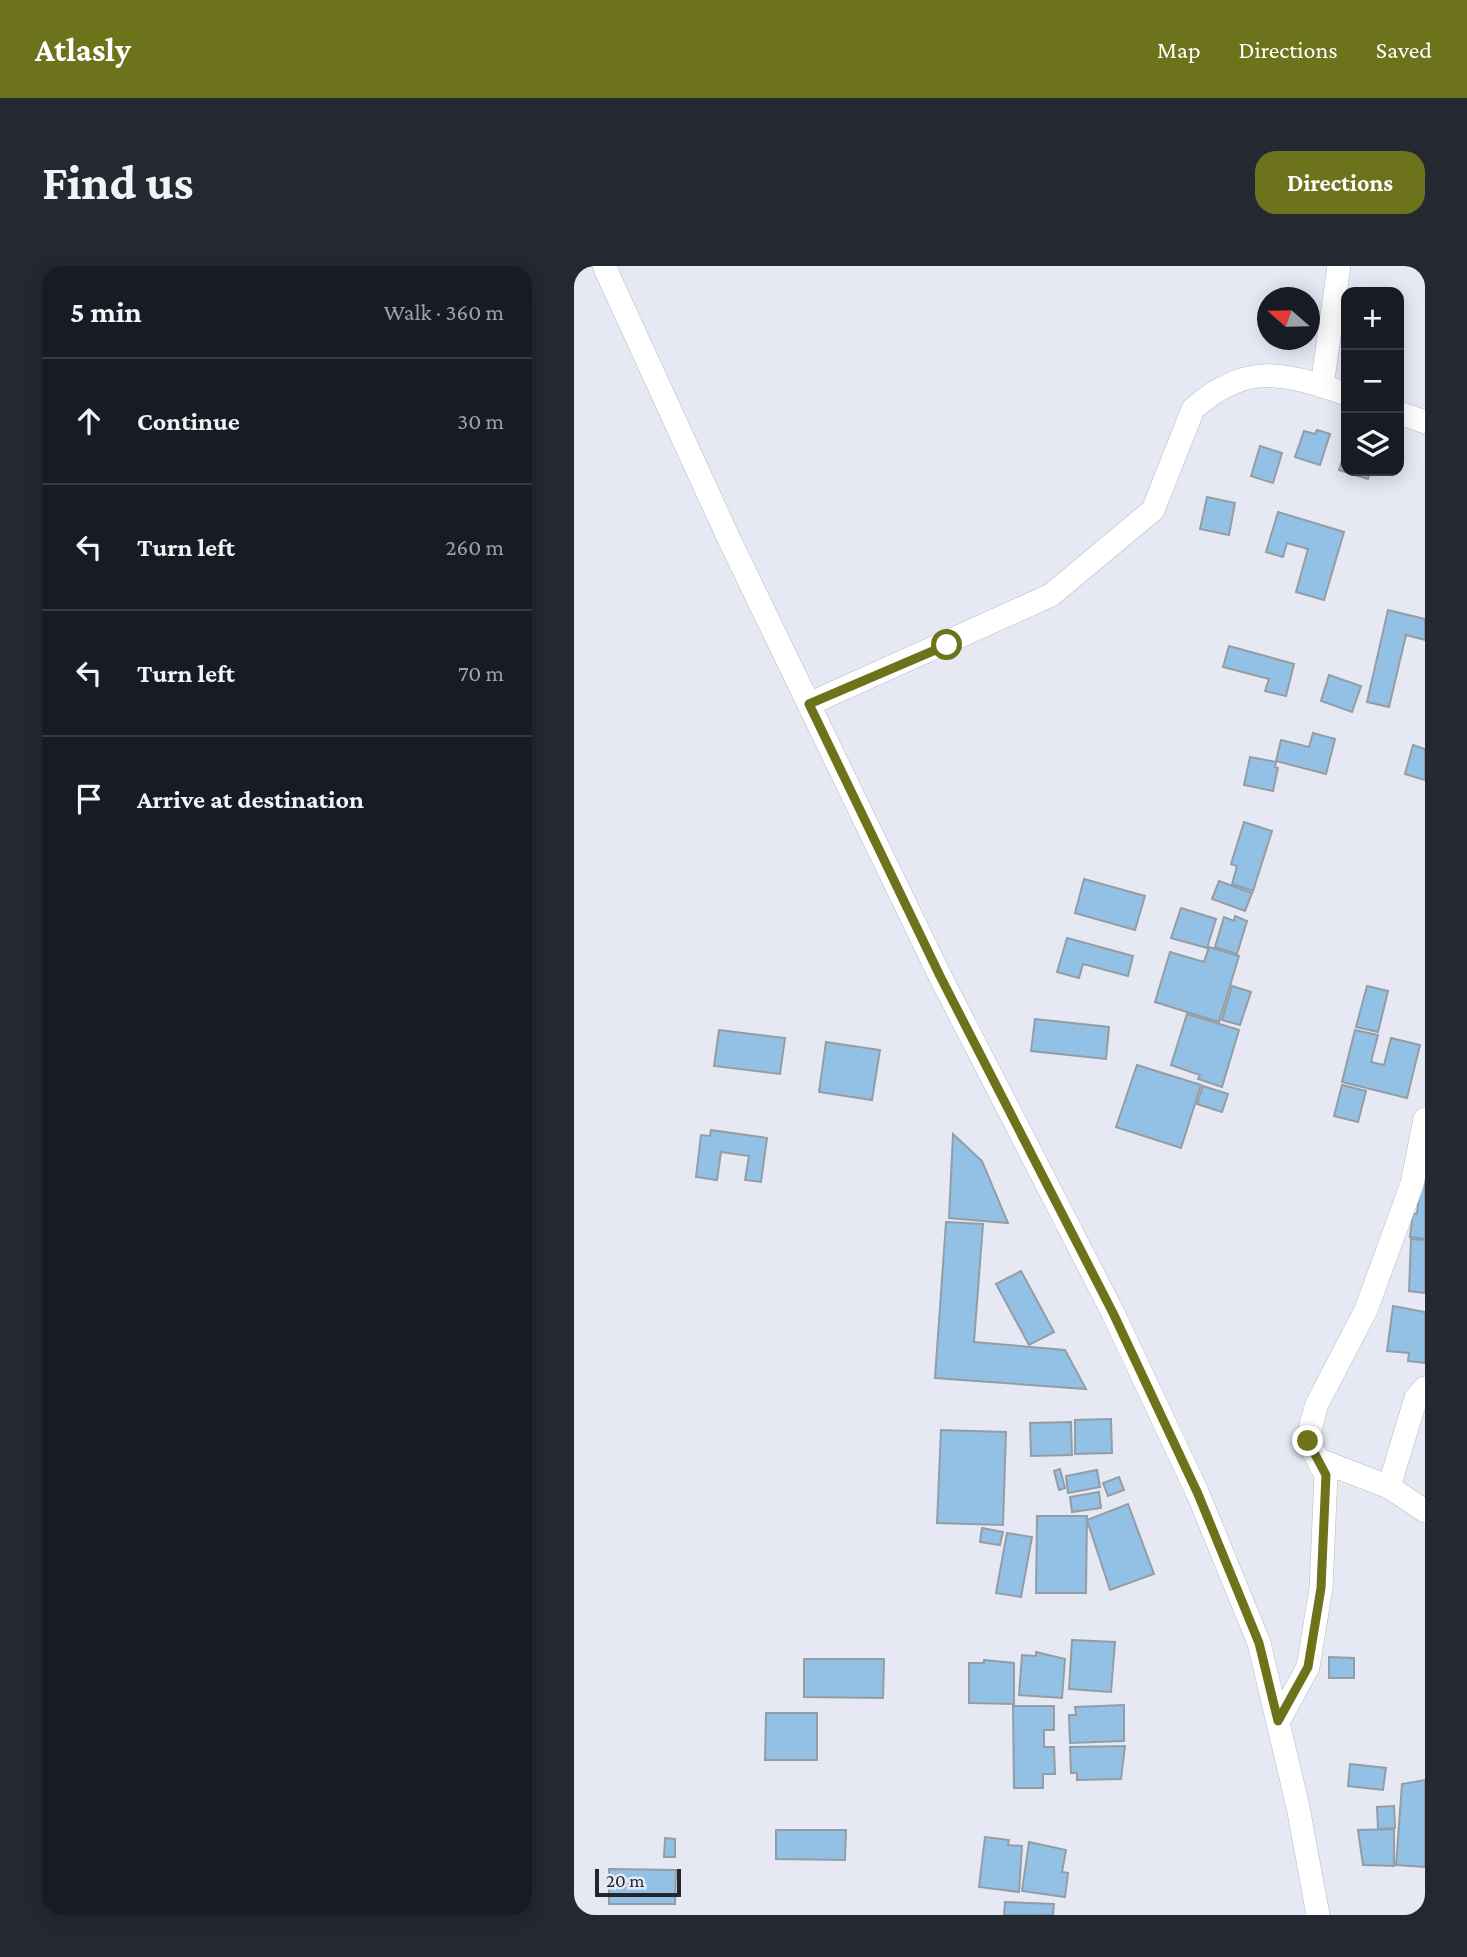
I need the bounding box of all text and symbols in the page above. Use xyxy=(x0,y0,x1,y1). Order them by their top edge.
text: Atlasly xyxy=(35,31,131,68)
text: Map xyxy=(1157,36,1201,63)
text: Directions xyxy=(1239,36,1338,63)
text: Saved xyxy=(1376,36,1432,63)
button: Directions xyxy=(1255,151,1425,214)
text: Find us xyxy=(42,155,194,210)
north arrow xyxy=(1257,287,1320,350)
map controls xyxy=(1341,287,1404,476)
button: + xyxy=(1341,287,1404,350)
text: 5 min xyxy=(70,295,142,328)
text: Walk · 360 m xyxy=(384,299,504,325)
button: − xyxy=(1341,350,1404,413)
icon: ahead xyxy=(70,402,108,440)
text: Continue xyxy=(137,407,240,436)
text: 30 m xyxy=(457,408,504,434)
button: layers xyxy=(1341,413,1404,476)
icon: left xyxy=(70,528,108,566)
text: Turn left xyxy=(137,533,235,562)
text: 260 m xyxy=(446,534,504,560)
route start xyxy=(931,629,962,660)
icon: left xyxy=(70,654,108,692)
text: Turn left xyxy=(137,659,235,688)
text: 70 m xyxy=(458,660,504,686)
icon: arrive xyxy=(70,780,108,818)
text: Arrive at destination xyxy=(137,785,364,814)
route end xyxy=(1292,1425,1323,1456)
scale bar xyxy=(595,1866,681,1898)
text: 20 m xyxy=(606,1870,645,1891)

